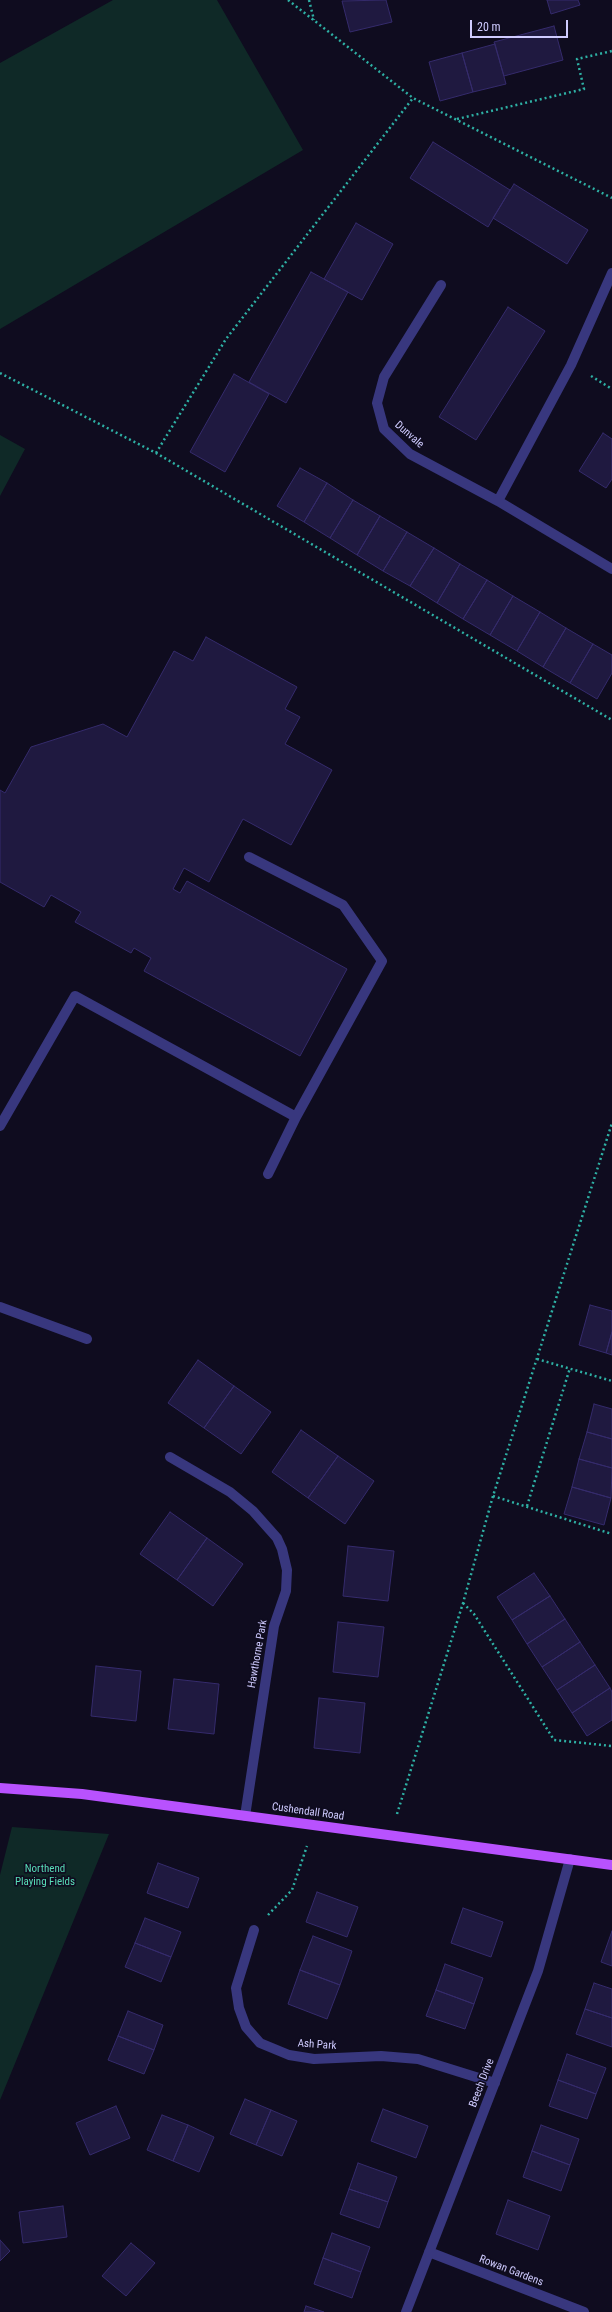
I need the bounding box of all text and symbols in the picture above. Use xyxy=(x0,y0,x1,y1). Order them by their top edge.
scale bar xyxy=(472,12,570,38)
text: 20 m xyxy=(477,20,501,34)
street label: Dunvale xyxy=(392,419,426,451)
street label: Hawthorne Park xyxy=(245,1619,271,1689)
street label: Cushendall Road xyxy=(271,1800,345,1824)
park label: Northend Playing Fields xyxy=(15,1862,75,1888)
street label: Ash Park xyxy=(297,2037,337,2053)
street label: Beech Drive xyxy=(467,2057,497,2109)
street label: Rowan Gardens xyxy=(477,2253,545,2289)

